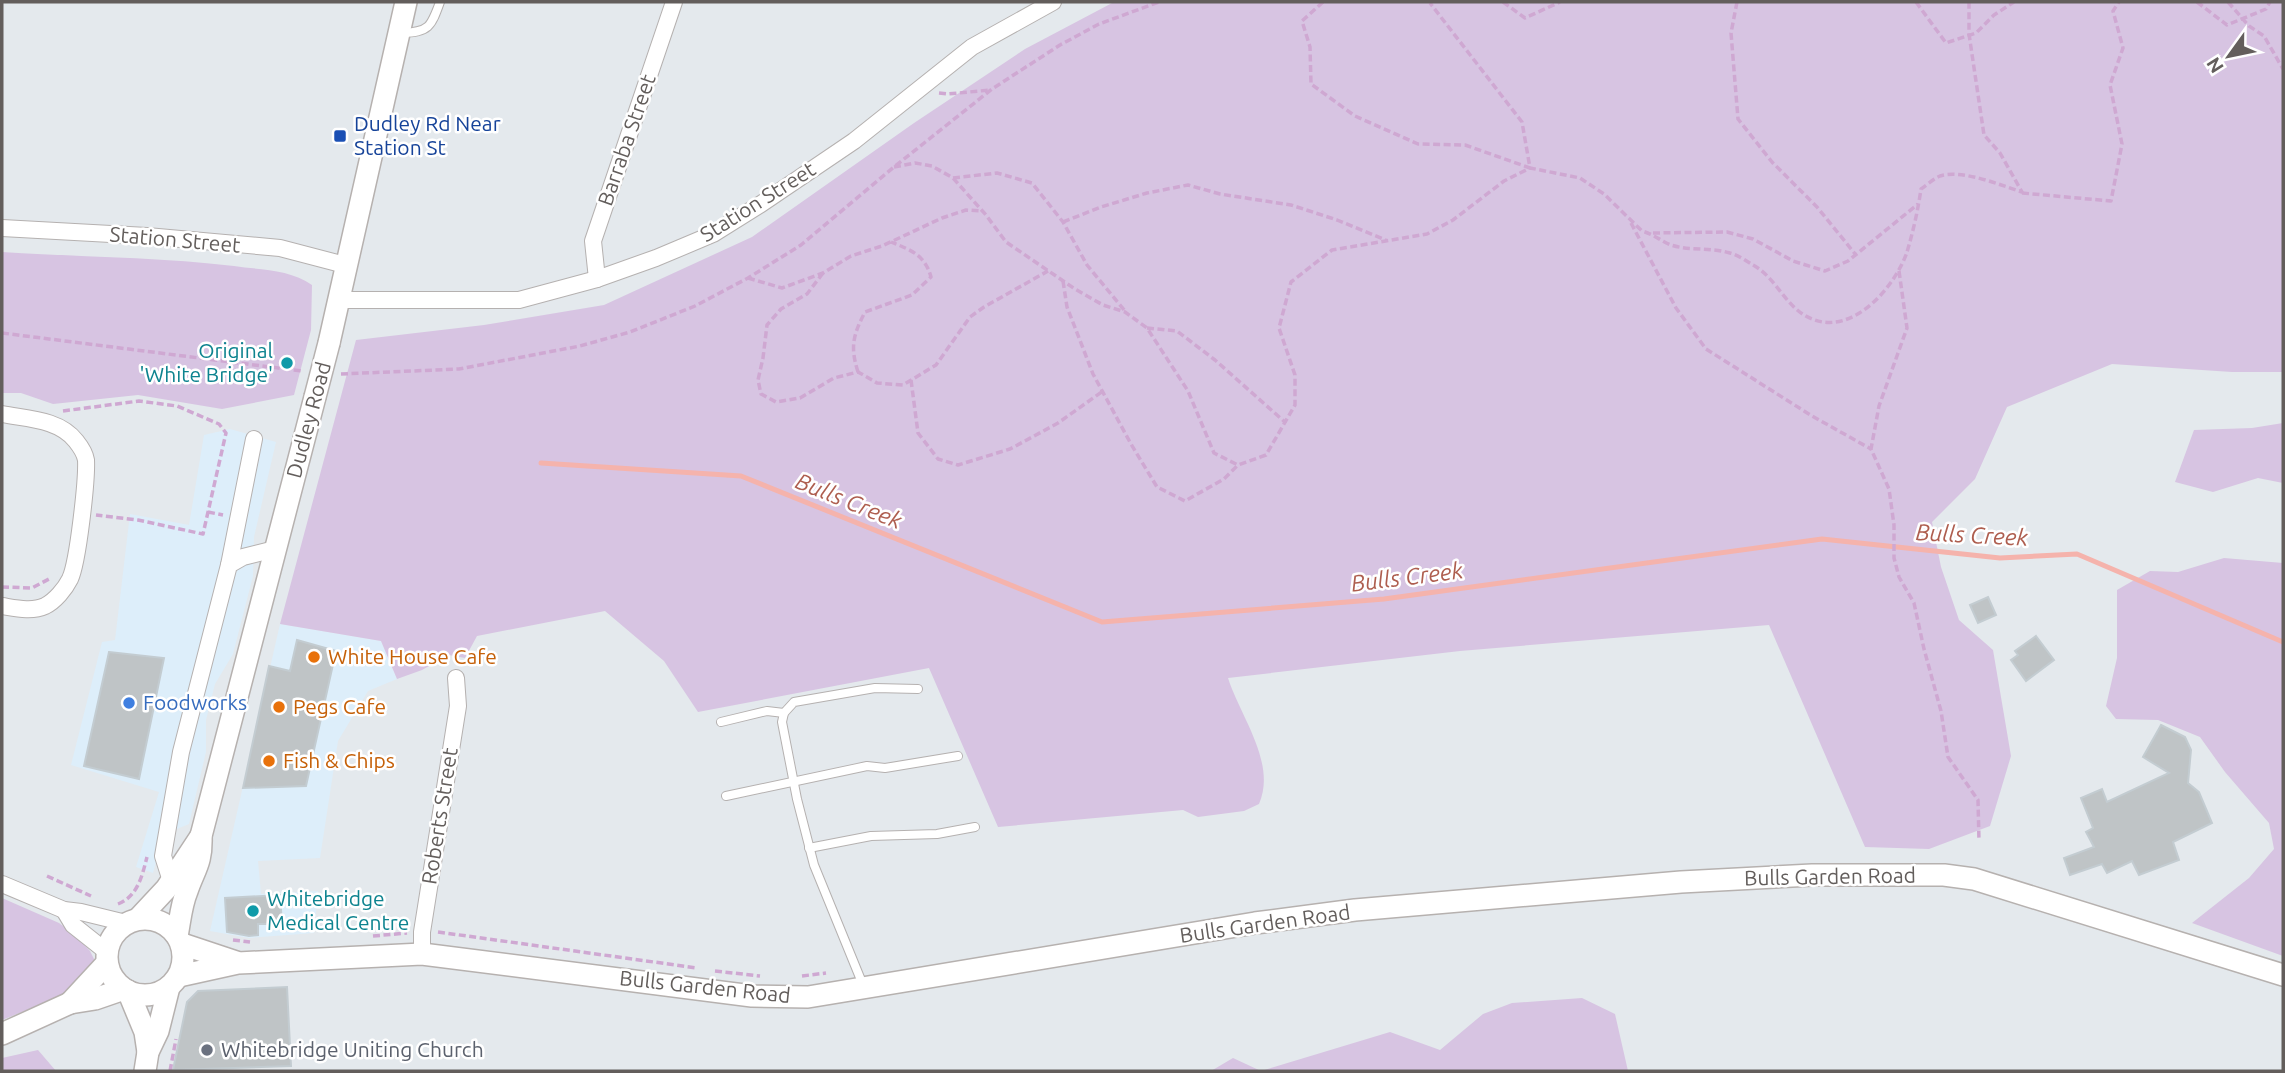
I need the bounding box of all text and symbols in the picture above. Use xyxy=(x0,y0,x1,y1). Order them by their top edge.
north arrow xyxy=(2194,21,2264,91)
text: N xyxy=(2202,53,2228,77)
street label: Barraba Street xyxy=(592,71,660,209)
place label: Dudley Rd Near Station St xyxy=(354,111,501,159)
marker: Dudley Rd Near Station St xyxy=(332,128,348,144)
street label: Station Street xyxy=(696,156,819,246)
street label: Station Street xyxy=(109,221,241,257)
place label: Original 'White Bridge' xyxy=(139,338,273,386)
marker: Original 'White Bridge' xyxy=(279,355,295,371)
street label: Dudley Road xyxy=(281,359,335,481)
water label: Bulls Creek xyxy=(792,468,906,533)
water label: Bulls Creek xyxy=(1915,519,2029,550)
water label: Bulls Creek xyxy=(1350,557,1465,596)
place label: White House Cafe xyxy=(328,644,497,668)
marker: White House Cafe xyxy=(306,649,322,665)
place label: Foodworks xyxy=(143,690,247,714)
place label: Pegs Cafe xyxy=(293,694,386,718)
marker: Foodworks xyxy=(121,695,137,711)
marker: Pegs Cafe xyxy=(271,699,287,715)
street label: Roberts Street xyxy=(416,746,462,886)
place label: Fish & Chips xyxy=(283,748,395,772)
marker: Fish & Chips xyxy=(261,753,277,769)
street label: Bulls Garden Road xyxy=(1744,863,1916,889)
place label: Whitebridge Medical Centre xyxy=(267,886,409,934)
street label: Bulls Garden Road xyxy=(1178,899,1352,947)
marker: Whitebridge Medical Centre xyxy=(245,903,261,919)
street label: Bulls Garden Road xyxy=(618,965,792,1007)
place label: Whitebridge Uniting Church xyxy=(221,1037,484,1061)
marker: Whitebridge Uniting Church xyxy=(199,1042,215,1058)

